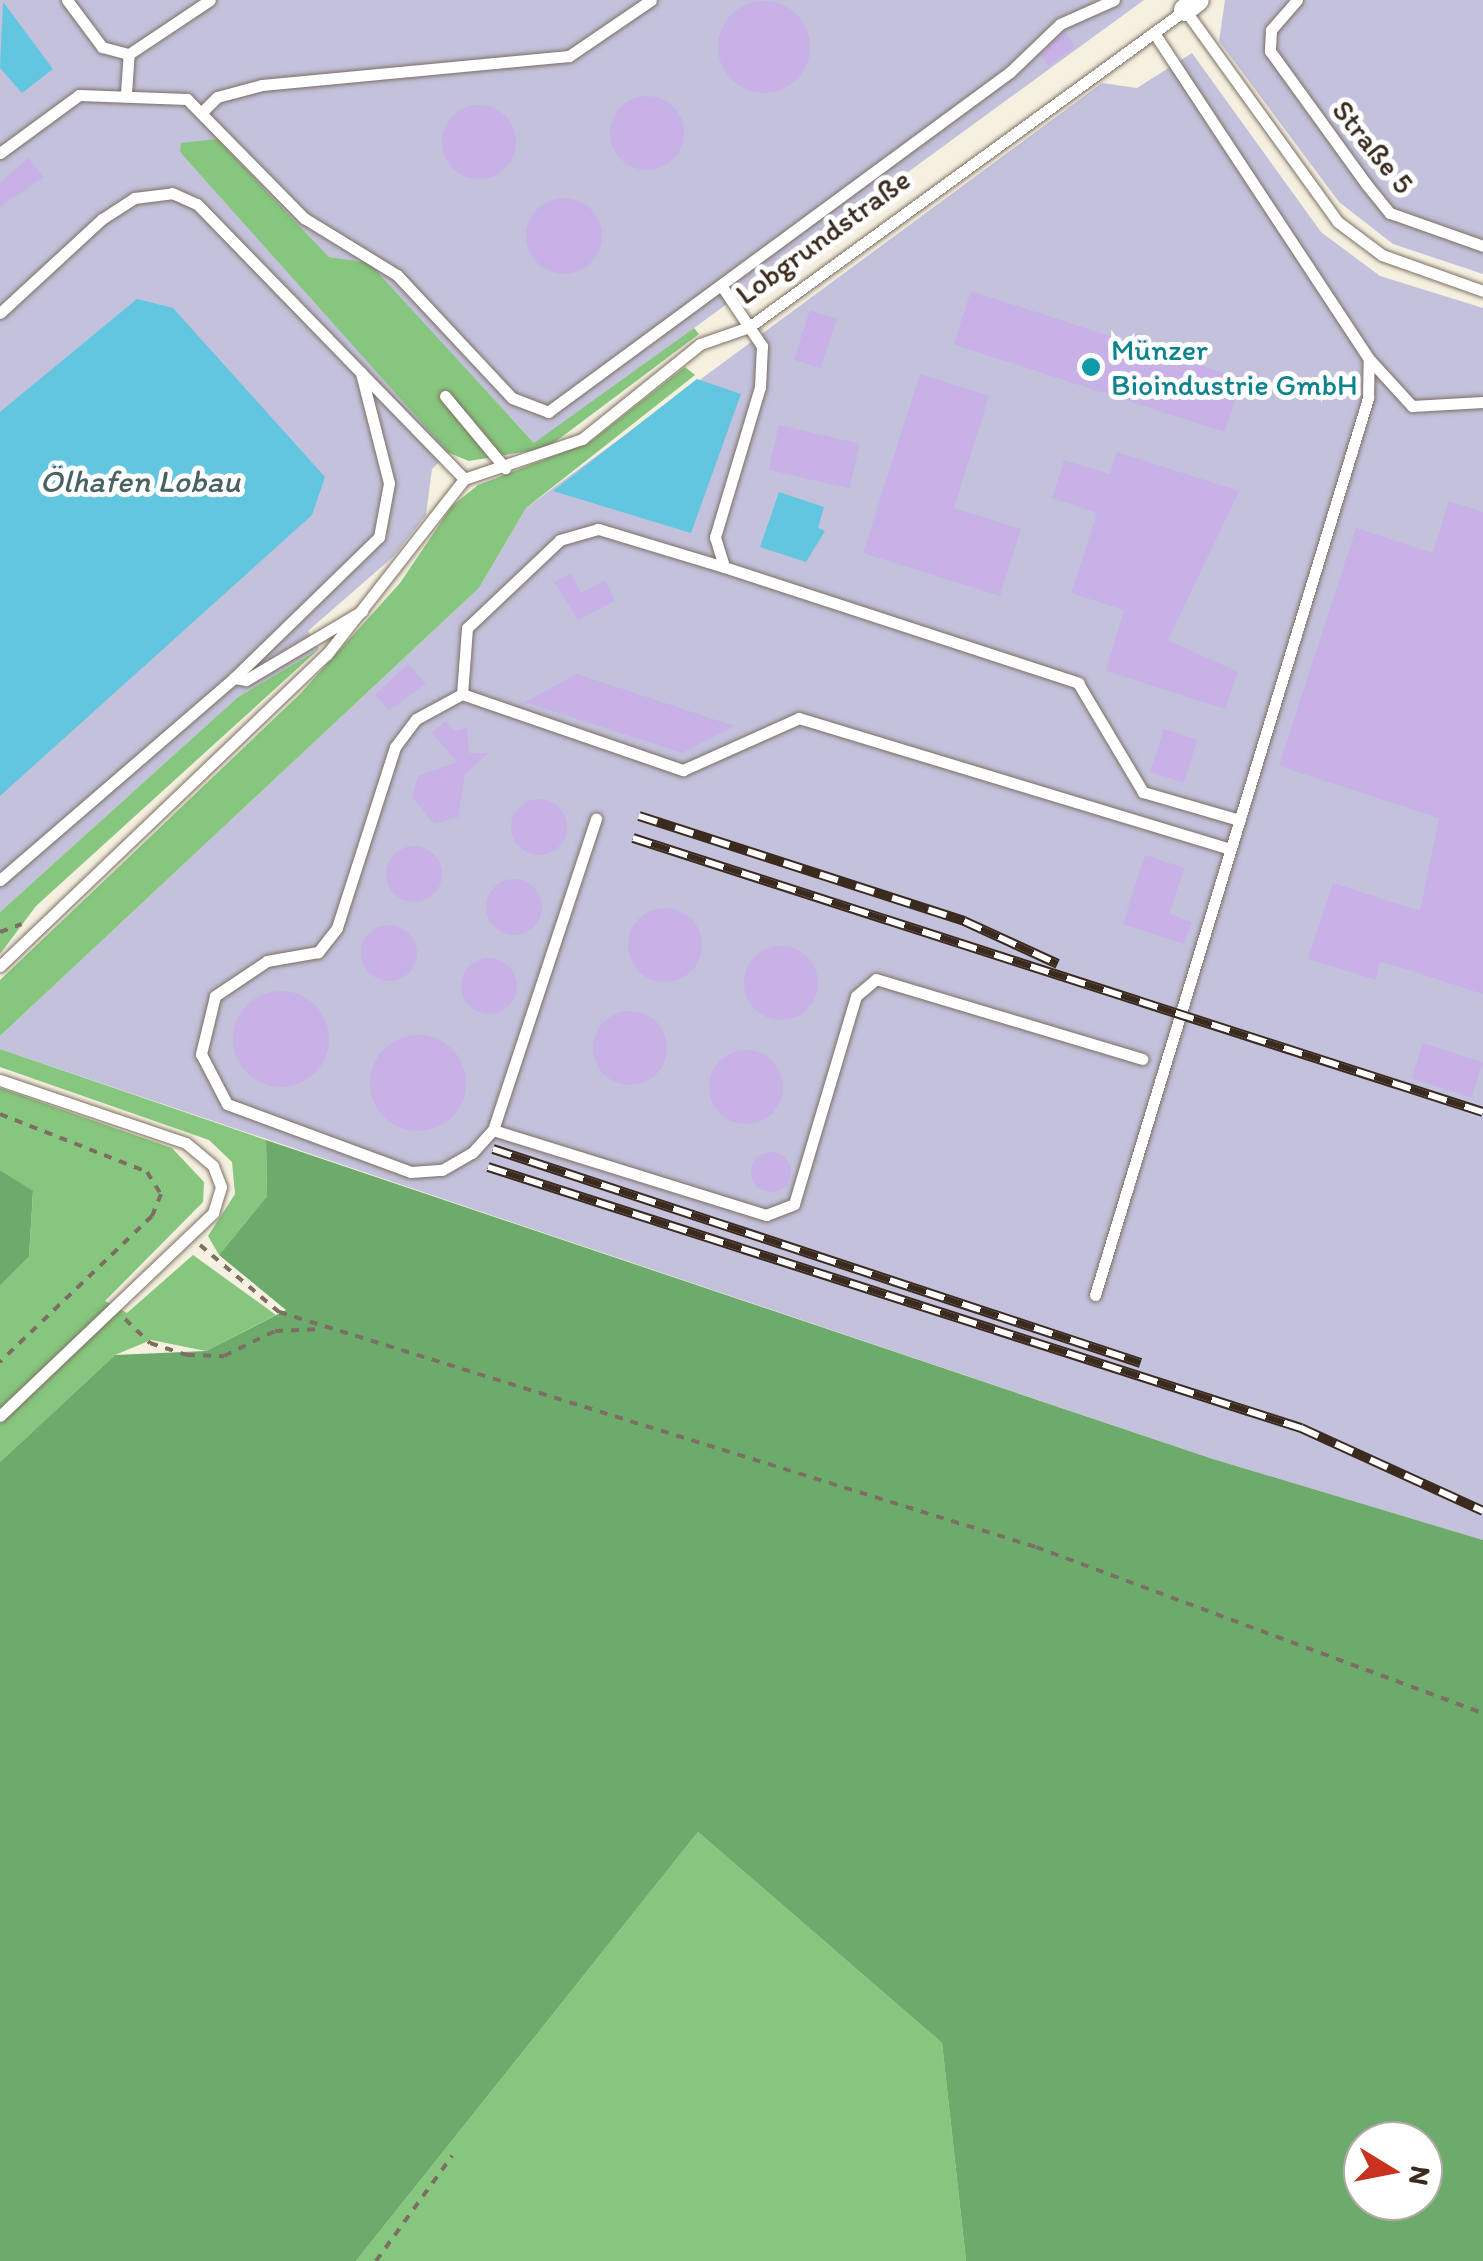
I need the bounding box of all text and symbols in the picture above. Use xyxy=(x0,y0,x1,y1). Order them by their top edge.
street label: Straße 5 xyxy=(1324,93,1422,201)
street label: Lobgrundstraße xyxy=(729,162,917,312)
place label: Münzer Bioindustrie GmbH xyxy=(1111,332,1358,402)
marker: Münzer Bioindustrie GmbH xyxy=(1080,356,1102,378)
water label: Ölhafen Lobau xyxy=(40,462,240,500)
north arrow xyxy=(1343,2121,1443,2221)
text: N xyxy=(1402,2164,1439,2188)

